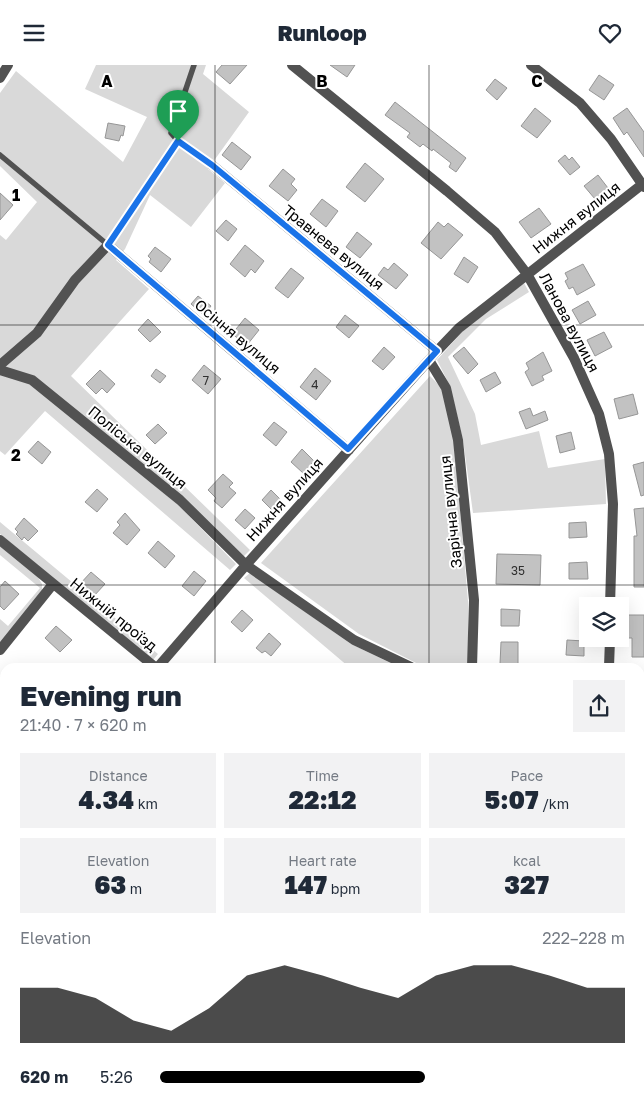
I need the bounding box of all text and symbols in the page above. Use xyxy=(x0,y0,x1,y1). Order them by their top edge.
icon: menu xyxy=(20,19,48,47)
text: Runloop xyxy=(277,19,367,46)
icon: heart xyxy=(596,19,624,47)
text: A xyxy=(101,71,113,91)
text: B xyxy=(316,71,328,91)
text: C xyxy=(531,71,543,91)
pin xyxy=(157,90,199,141)
icon: arrive xyxy=(164,97,192,125)
street label: Нижня вулиця xyxy=(529,177,623,257)
text: 1 xyxy=(12,185,20,205)
street label: Травнева вулиця xyxy=(280,201,388,293)
street label: Ланова вулиця xyxy=(536,269,604,375)
street label: Осіння вулиця xyxy=(192,295,284,377)
house number: 7 xyxy=(203,373,209,388)
house number: 4 xyxy=(311,377,319,392)
street label: Поліська вулиця xyxy=(85,402,191,492)
text: 2 xyxy=(11,445,21,465)
street label: Нижня вулиця xyxy=(242,454,326,544)
street label: Зарічна вулиця xyxy=(435,455,465,569)
house number: 35 xyxy=(511,563,525,578)
street label: Нижній проїзд xyxy=(67,573,161,655)
map controls xyxy=(579,597,629,647)
button: layers xyxy=(579,597,629,647)
text: Evening run xyxy=(20,679,182,712)
button: share xyxy=(573,680,625,732)
text: 21:40 · 7 × 620 m xyxy=(20,715,147,735)
text: Distance xyxy=(89,767,148,784)
text: Time xyxy=(306,767,339,784)
text: Pace xyxy=(510,767,543,784)
text: 4.34 xyxy=(78,784,134,815)
text: 22:12 xyxy=(289,784,356,815)
text: 5:07 xyxy=(484,784,539,815)
text: km xyxy=(134,795,158,812)
text: /km xyxy=(539,795,569,812)
text: Elevation xyxy=(87,852,149,869)
text: Heart rate xyxy=(288,852,357,869)
text: kcal xyxy=(513,852,541,869)
text: 63 xyxy=(94,869,126,900)
text: 147 xyxy=(285,869,327,900)
text: 327 xyxy=(504,869,549,900)
text: m xyxy=(126,880,142,897)
text: bpm xyxy=(327,880,360,897)
text: Elevation xyxy=(20,928,91,948)
text: 222–228 m xyxy=(542,928,625,948)
text: 620 m xyxy=(20,1067,68,1087)
text: 5:26 xyxy=(100,1067,133,1087)

